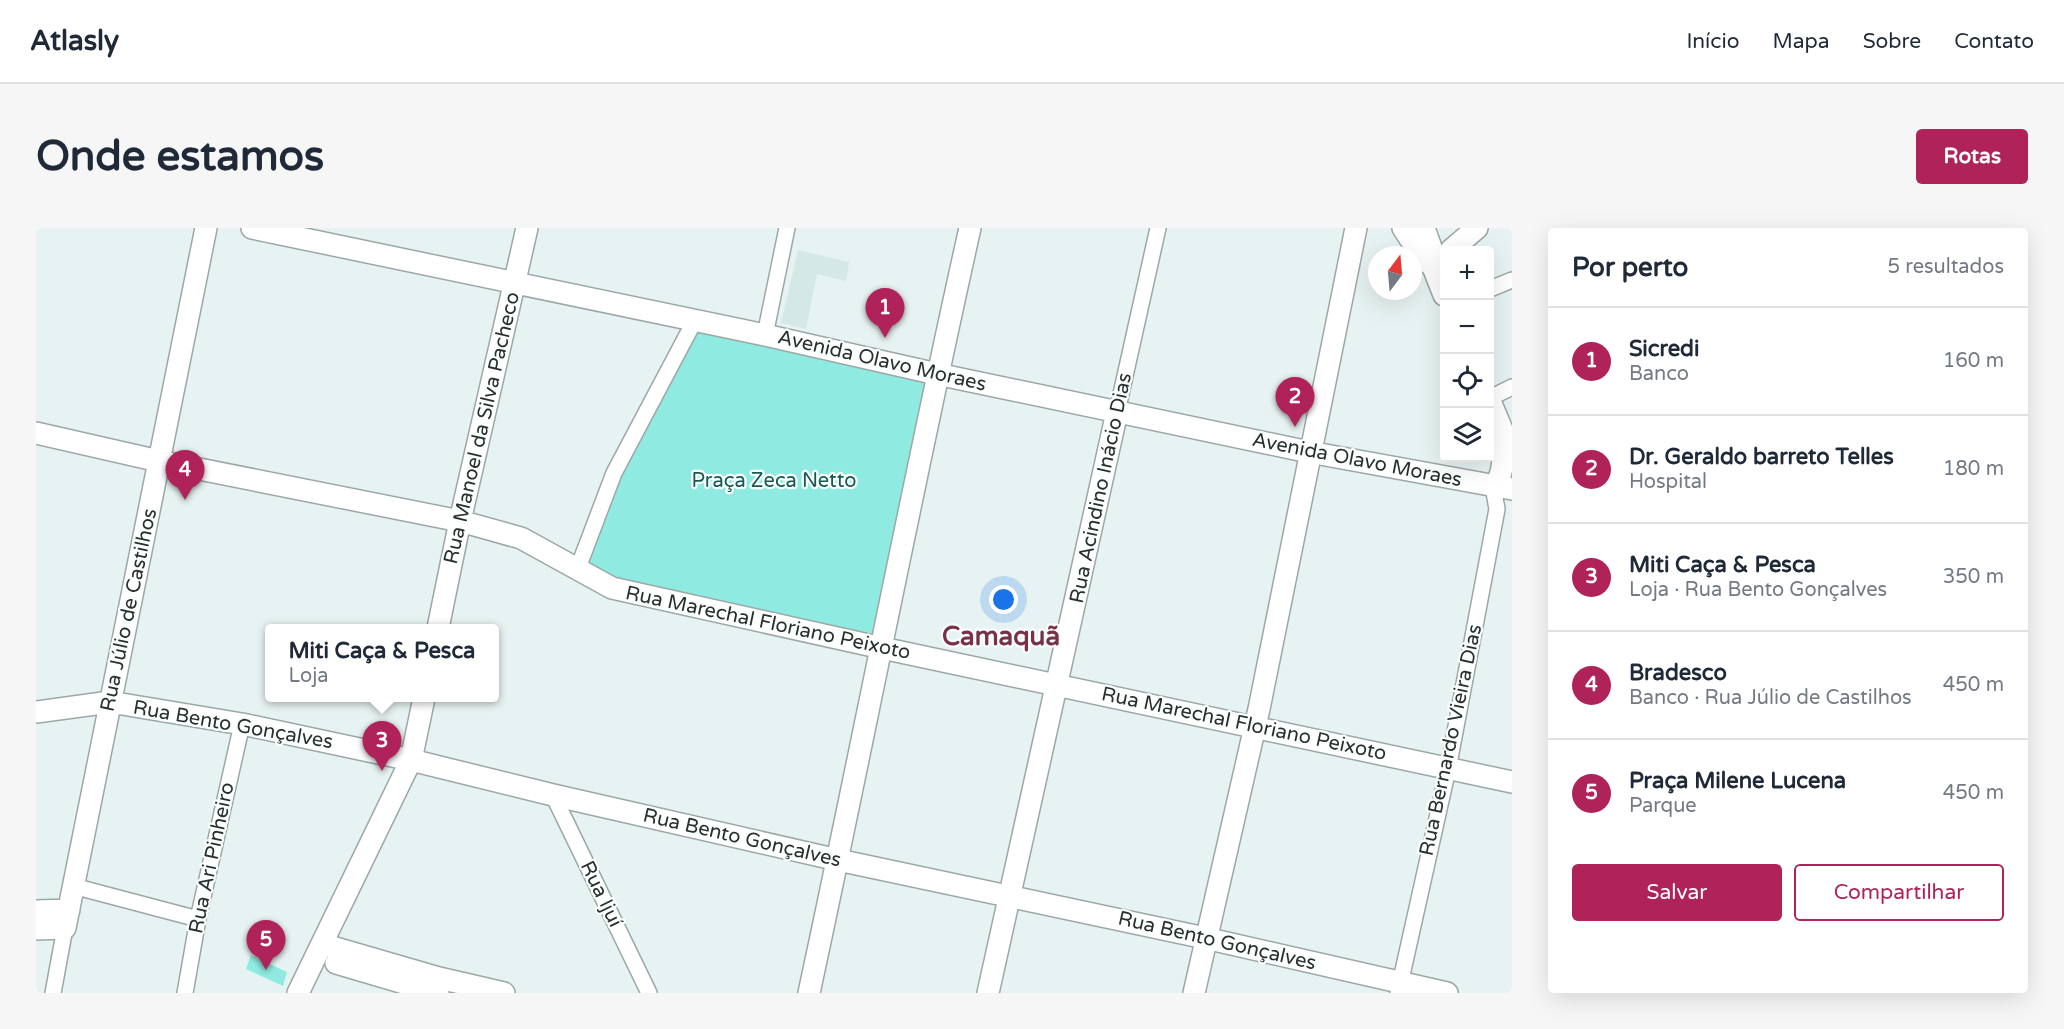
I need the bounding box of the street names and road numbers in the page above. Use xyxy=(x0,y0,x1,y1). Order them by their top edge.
street label: Rua Manoel da Silva Pacheco xyxy=(439,290,525,566)
street label: Avenida Olavo Moraes xyxy=(775,325,989,397)
street label: Rua Acindino Inácio Dias xyxy=(1065,371,1137,605)
street label: Avenida Olavo Moraes xyxy=(1250,428,1464,492)
street label: Rua Júlio de Castilhos xyxy=(96,506,162,714)
street label: Rua Marechal Floriano Peixoto xyxy=(623,581,913,665)
street label: Rua Bernardo Vieira Dias xyxy=(1415,622,1487,858)
street label: Rua Marechal Floriano Peixoto xyxy=(1099,682,1389,766)
street label: Rua Bento Gonçalves xyxy=(131,696,335,754)
street label: Rua Ari Pinheiro xyxy=(184,780,240,936)
street label: Rua Bento Gonçalves xyxy=(641,804,843,872)
street label: Rua Ijuí xyxy=(575,857,627,931)
street label: Rua Bento Gonçalves xyxy=(1116,907,1318,975)

